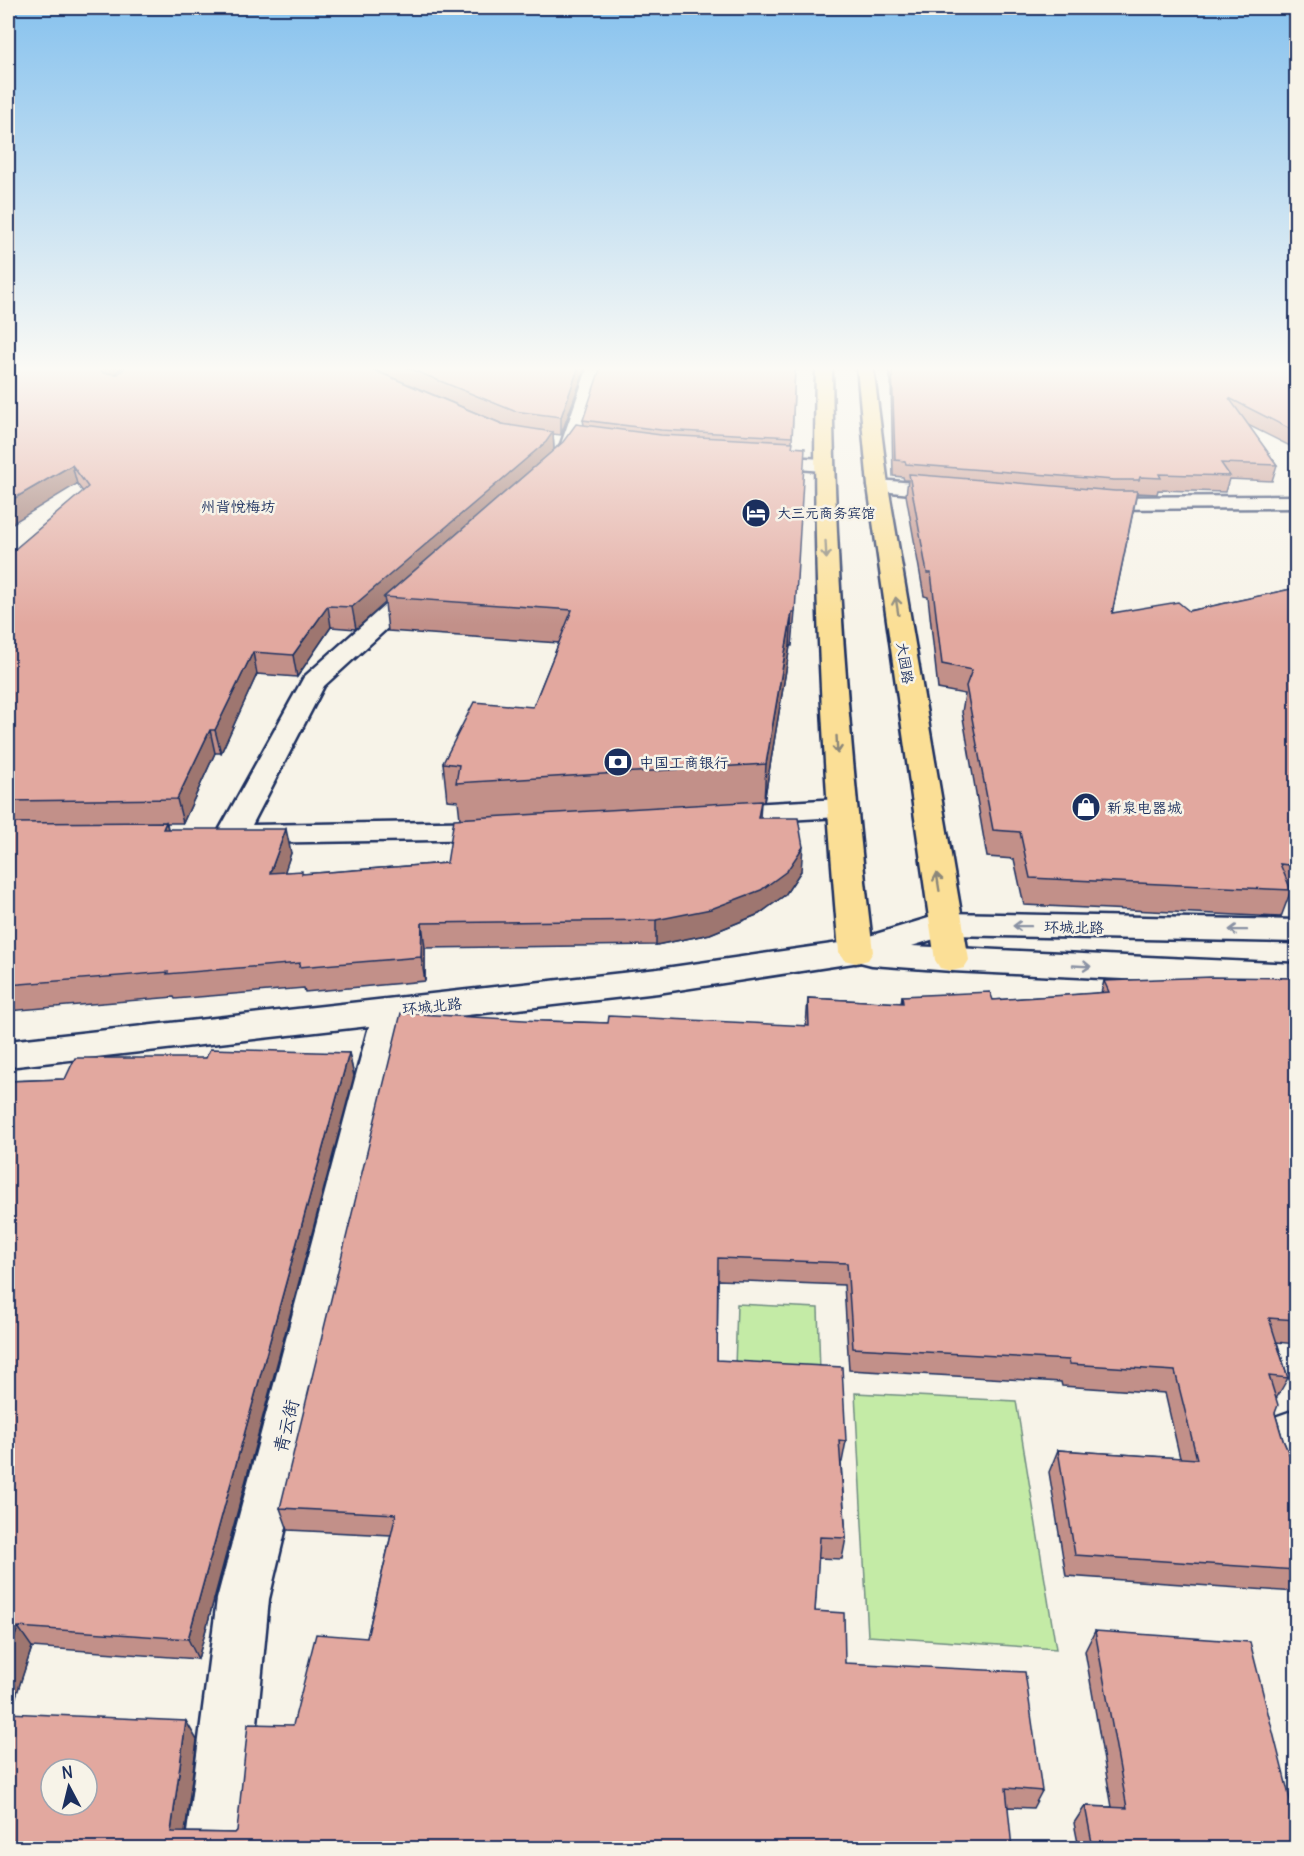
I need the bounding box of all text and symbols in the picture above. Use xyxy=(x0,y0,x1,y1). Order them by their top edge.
district label: 州背悦梅坊 xyxy=(200,497,276,516)
hotel icon: 大三元商务宾馆 xyxy=(740,497,772,529)
place label: 大三元商务宾馆 xyxy=(777,504,875,522)
one-way arrow xyxy=(821,540,832,560)
one-way arrow xyxy=(891,597,902,617)
street label: 大园路 xyxy=(893,641,917,685)
one-way arrow xyxy=(831,734,842,754)
bank icon: 中国工商银行 xyxy=(602,746,634,778)
place label: 中国工商银行 xyxy=(639,753,729,772)
shop icon: 新泉电器城 xyxy=(1070,791,1102,823)
place label: 新泉电器城 xyxy=(1107,798,1182,817)
one-way arrow xyxy=(933,873,944,892)
street label: 环城北路 xyxy=(1044,917,1104,937)
one-way arrow xyxy=(1013,920,1033,932)
one-way arrow xyxy=(1229,925,1249,936)
one-way arrow xyxy=(1071,961,1091,972)
street label: 环城北路 xyxy=(401,993,463,1019)
street label: 青云街 xyxy=(268,1397,304,1455)
north arrow xyxy=(39,1757,99,1817)
text: N xyxy=(60,1762,74,1783)

